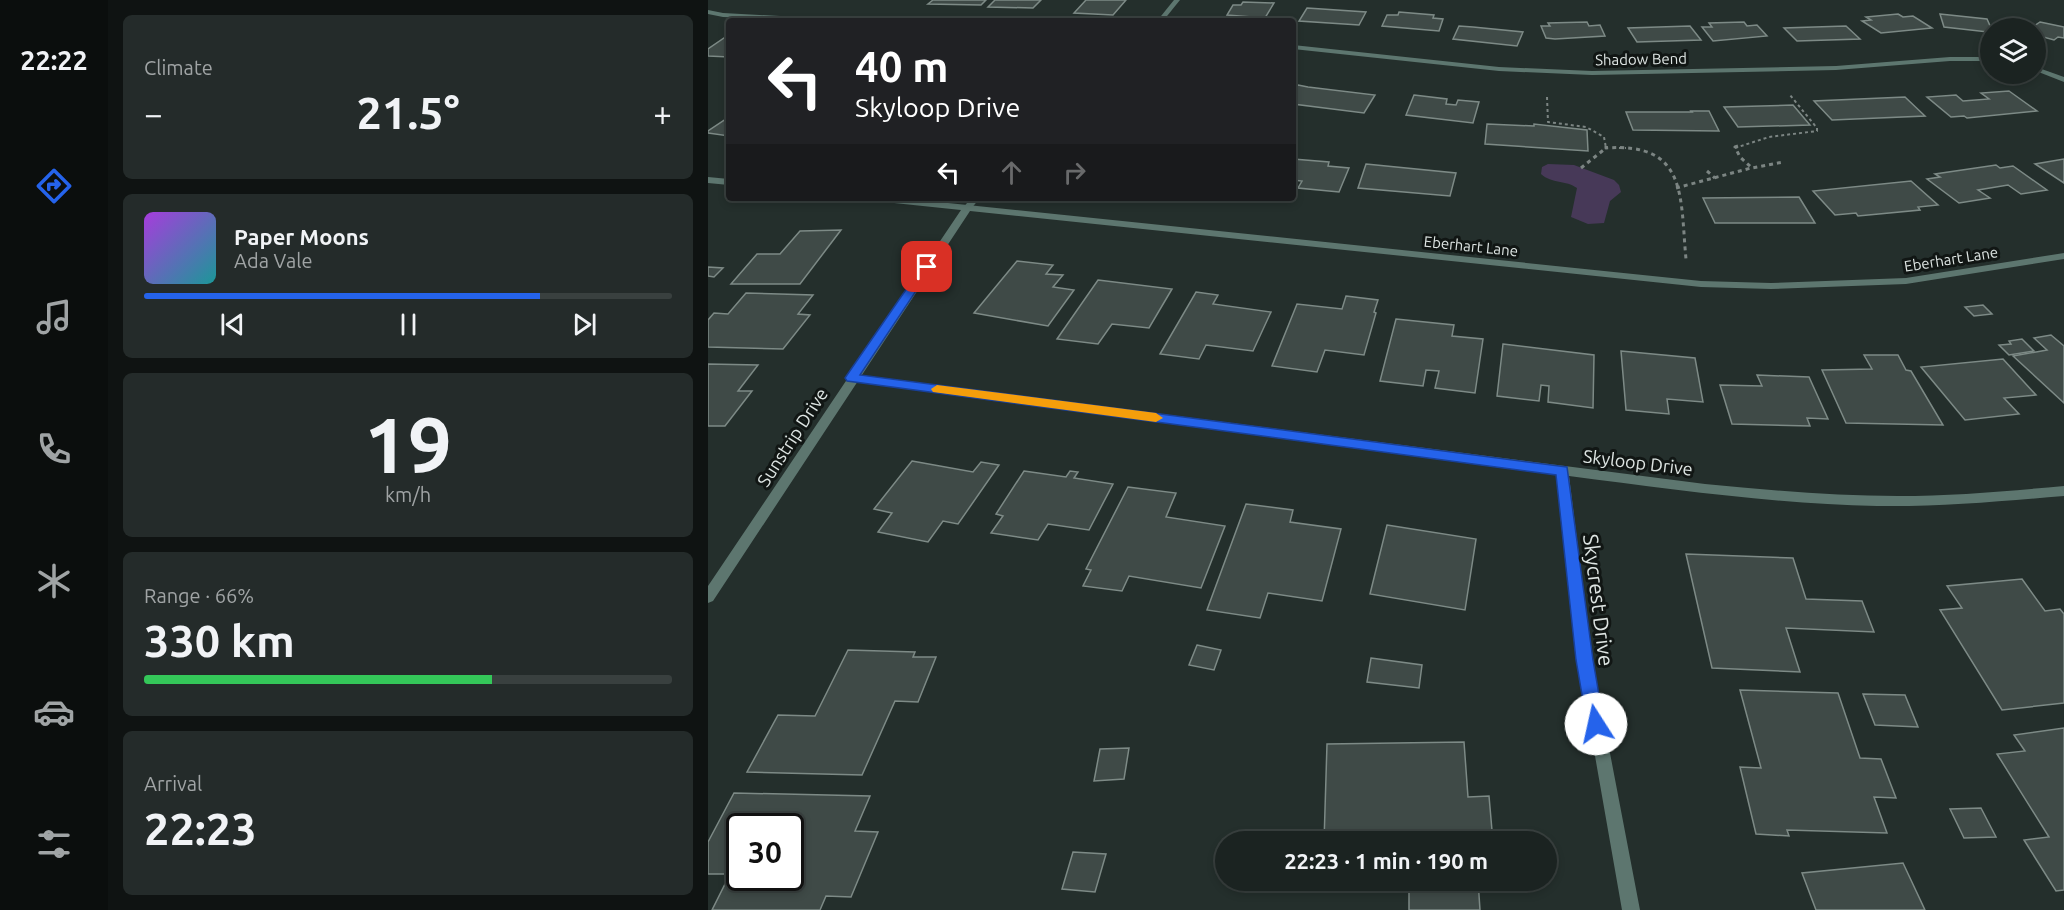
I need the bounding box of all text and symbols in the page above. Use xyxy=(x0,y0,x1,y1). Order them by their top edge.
map controls xyxy=(1980,18,2046,84)
button: layers xyxy=(1980,18,2046,84)
icon: left xyxy=(756,42,834,120)
text: 40 m xyxy=(855,43,949,90)
text: 22:22 xyxy=(20,45,88,75)
street label: Shadow Bend xyxy=(1595,50,1687,68)
text: Climate xyxy=(144,56,213,79)
text: 21.5° xyxy=(356,87,460,138)
text: Skyloop Drive xyxy=(855,92,1020,122)
text: − xyxy=(144,95,163,132)
text: + xyxy=(653,95,672,132)
icon: left xyxy=(932,156,965,189)
icon: ahead xyxy=(995,156,1028,189)
icon: right xyxy=(1058,156,1091,189)
icon: directions xyxy=(33,165,75,207)
text: Paper Moons xyxy=(234,224,369,249)
street label: Eberhart Lane xyxy=(1423,233,1519,259)
pin xyxy=(901,241,952,292)
street label: Eberhart Lane xyxy=(1903,243,1999,275)
text: Ada Vale xyxy=(234,249,312,272)
icon: arrive xyxy=(910,250,943,283)
icon: music xyxy=(33,296,75,338)
icon: previous xyxy=(216,308,249,341)
icon: pause xyxy=(392,308,425,341)
icon: next xyxy=(568,308,601,341)
street label: Sunstrip Drive xyxy=(753,384,831,490)
text: 19 xyxy=(364,400,452,488)
icon: phone xyxy=(33,428,75,470)
street label: Skyloop Drive xyxy=(1582,445,1694,479)
text: km/h xyxy=(385,483,431,506)
street label: Skycrest Drive xyxy=(1579,533,1619,667)
icon: climate xyxy=(33,560,75,602)
text: Range · 66% xyxy=(144,584,254,607)
text: 330 km xyxy=(144,615,295,666)
icon: car xyxy=(33,691,75,733)
position arrow xyxy=(1564,692,1628,756)
text: Arrival xyxy=(144,772,202,795)
text: 22:23 xyxy=(144,803,257,854)
speed limit sign: 30 xyxy=(726,813,804,891)
icon: filters xyxy=(33,823,75,865)
text: 22:23 · 1 min · 190 m xyxy=(1284,848,1488,873)

